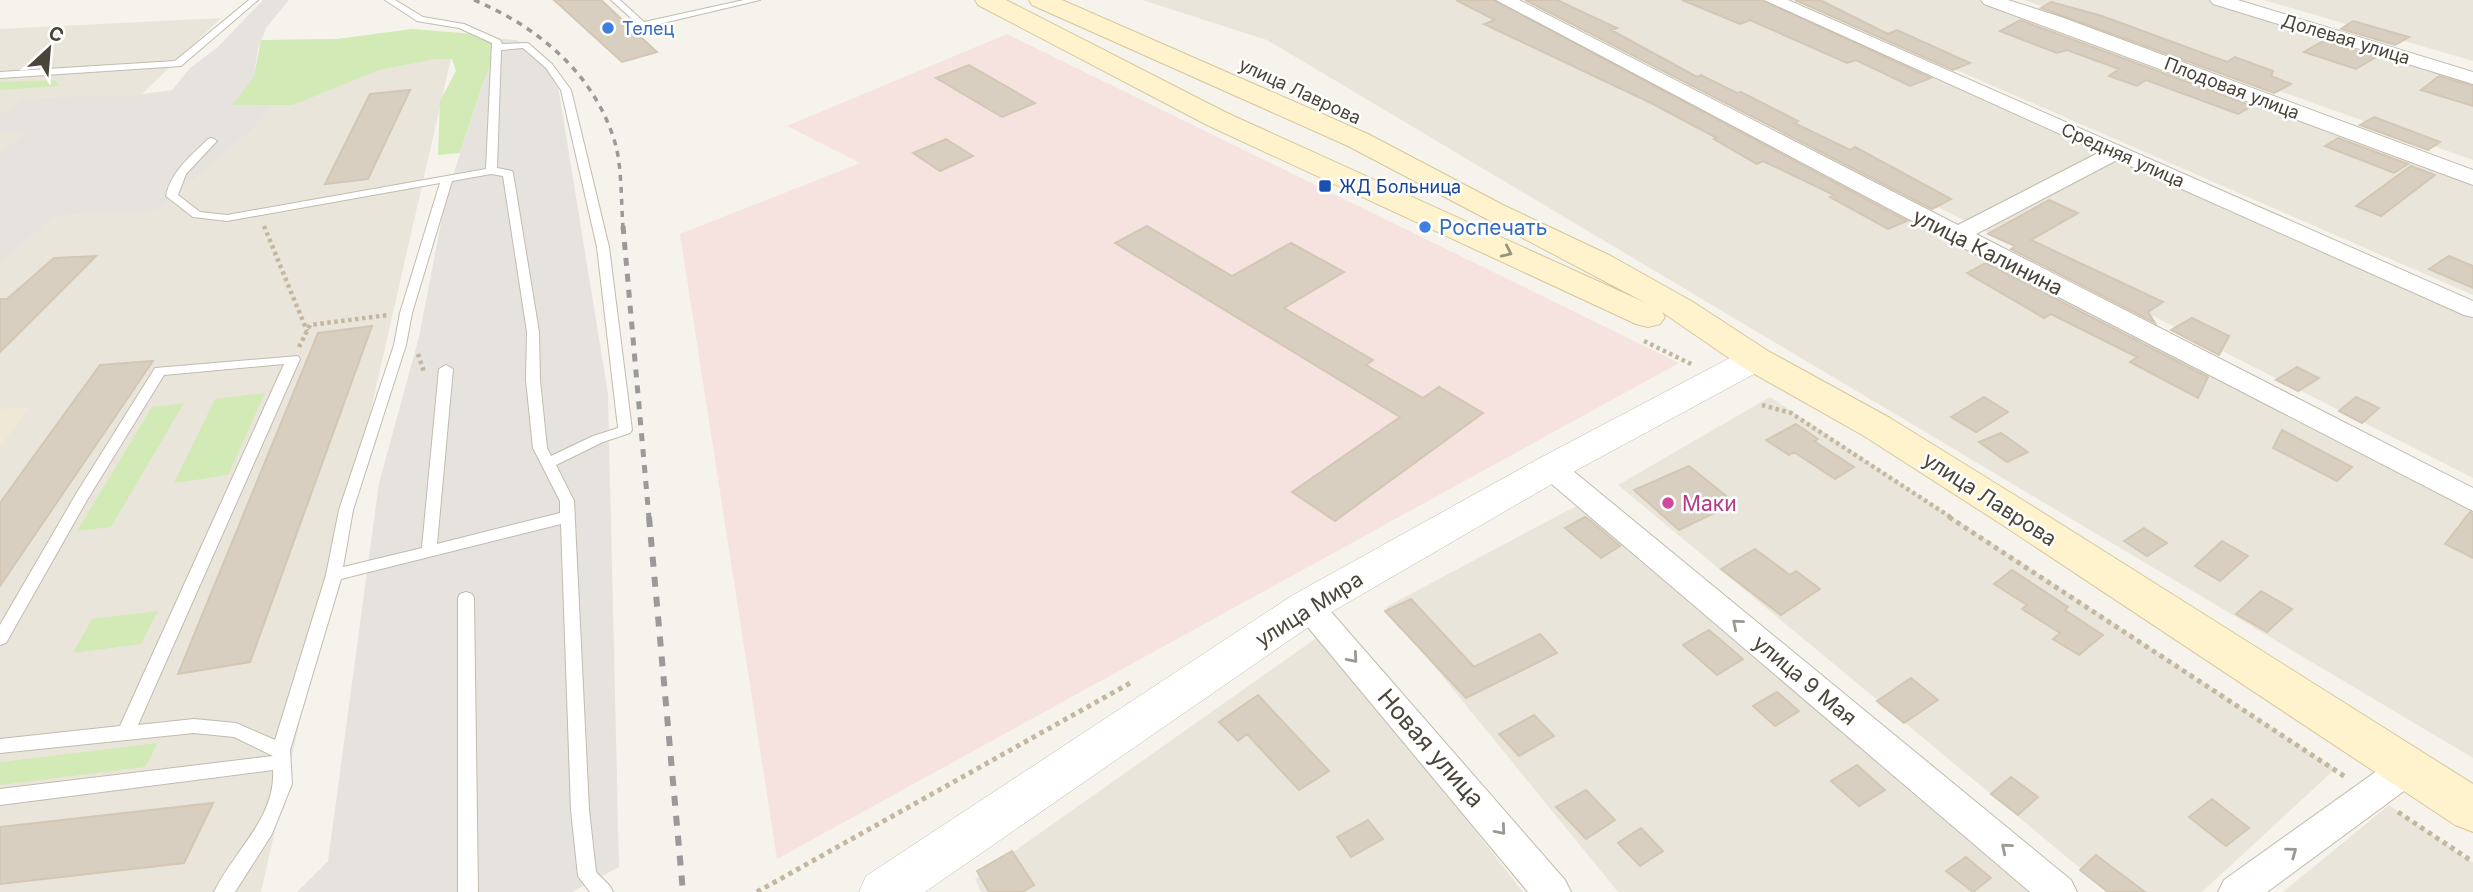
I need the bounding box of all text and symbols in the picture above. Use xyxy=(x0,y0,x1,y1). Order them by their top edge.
street label: Долевая улица xyxy=(2279,10,2413,68)
north arrow xyxy=(14,14,84,84)
place label: Телец xyxy=(622,18,675,39)
marker: Телец xyxy=(600,20,616,36)
text: С xyxy=(45,21,68,48)
street label: Плодовая улица xyxy=(2161,53,2303,123)
street label: улица Лаврова xyxy=(1236,54,1364,128)
street label: Средняя улица xyxy=(2058,118,2188,192)
place label: ЖД Больница xyxy=(1339,176,1461,197)
marker: ЖД Больница xyxy=(1317,178,1333,194)
street label: улица Калинина xyxy=(1909,203,2067,301)
place label: Роспечать xyxy=(1439,215,1547,240)
marker: Роспечать xyxy=(1417,219,1433,235)
one-way arrow xyxy=(1500,243,1513,257)
street label: улица Лаврова xyxy=(1919,447,2061,551)
place label: Маки xyxy=(1682,491,1737,516)
marker: Маки xyxy=(1660,495,1676,511)
street label: улица Мира xyxy=(1251,566,1367,652)
one-way arrow xyxy=(1733,620,1746,632)
street label: улица 9 Мая xyxy=(1748,630,1862,730)
one-way arrow xyxy=(1345,650,1357,663)
street label: Новая улица xyxy=(1372,683,1490,813)
one-way arrow xyxy=(1493,822,1505,835)
one-way arrow xyxy=(2001,844,2014,856)
one-way arrow xyxy=(2284,848,2297,860)

